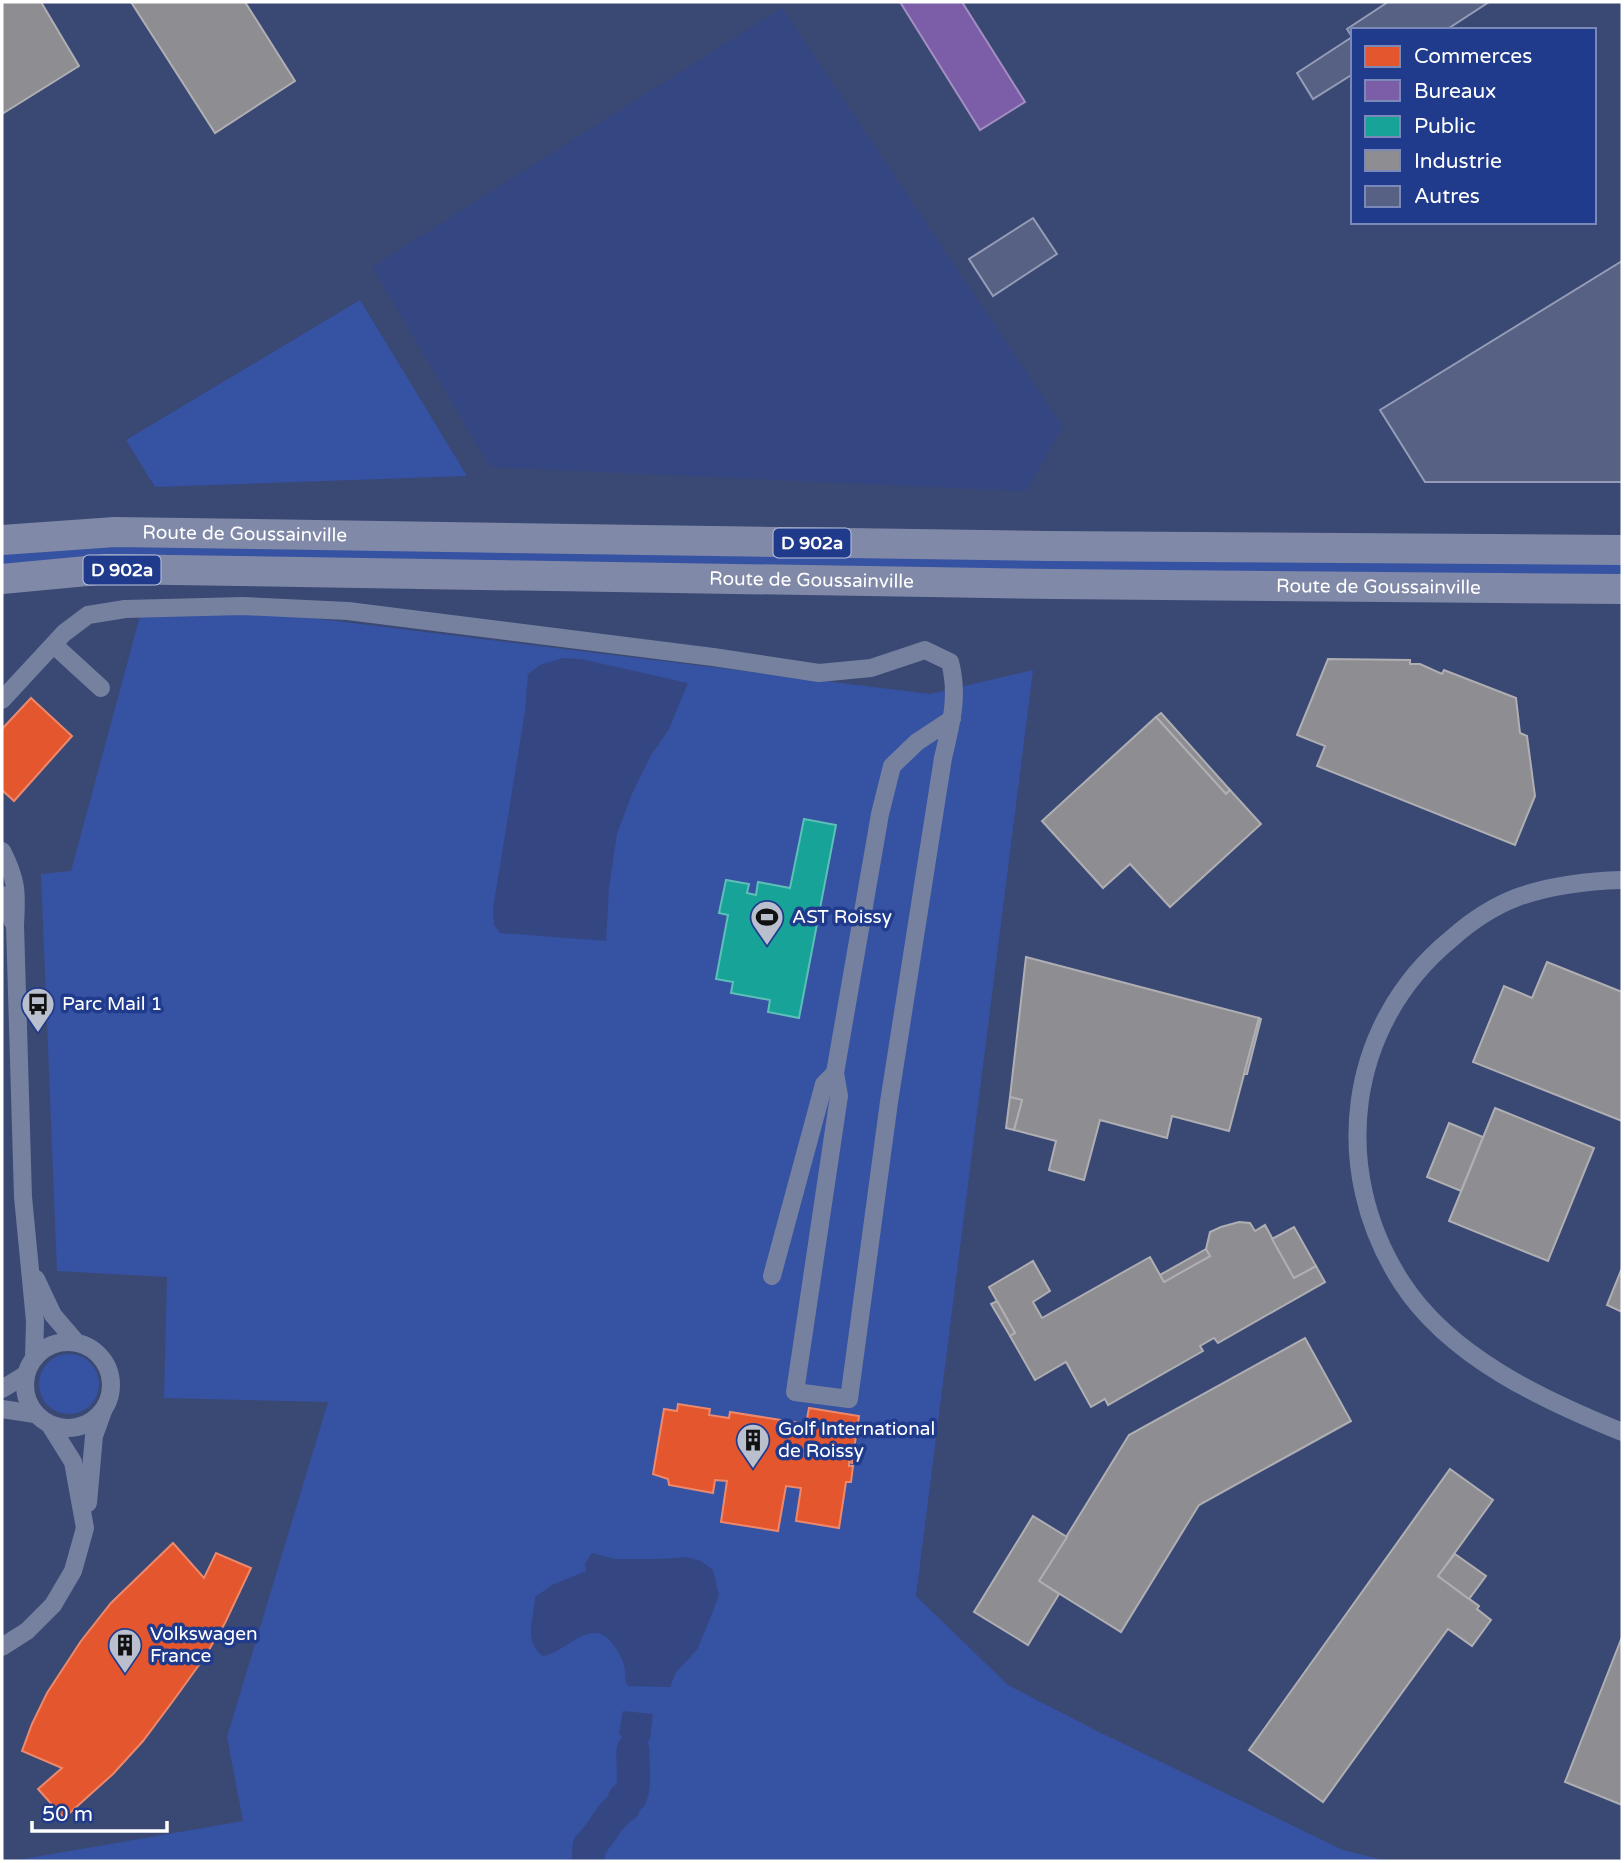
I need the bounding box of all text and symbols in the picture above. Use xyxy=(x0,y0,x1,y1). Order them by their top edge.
legend xyxy=(1351,28,1596,224)
text: Commerces xyxy=(1414,44,1532,69)
text: Bureaux xyxy=(1414,79,1496,104)
text: Public xyxy=(1414,114,1476,139)
text: Industrie xyxy=(1414,149,1502,174)
text: Autres xyxy=(1414,184,1480,209)
street label: Route de Goussainville xyxy=(142,521,347,546)
road number: D 902a xyxy=(774,528,850,558)
road number: D 902a xyxy=(83,556,160,584)
street label: Route de Goussainville xyxy=(709,568,914,593)
street label: Route de Goussainville xyxy=(1276,575,1481,599)
sports icon: AST Roissy xyxy=(748,898,786,947)
place label: AST Roissy xyxy=(792,906,892,928)
bus stop icon: Parc Mail 1 xyxy=(19,985,57,1034)
place label: Parc Mail 1 xyxy=(62,993,162,1015)
place label: Golf International de Roissy xyxy=(778,1418,935,1462)
building icon: Golf International de Roissy xyxy=(734,1421,772,1470)
place label: Volkswagen France xyxy=(150,1623,258,1667)
building icon: Volkswagen France xyxy=(106,1626,144,1675)
scale bar xyxy=(32,1790,166,1834)
text: 50 m xyxy=(42,1802,93,1827)

